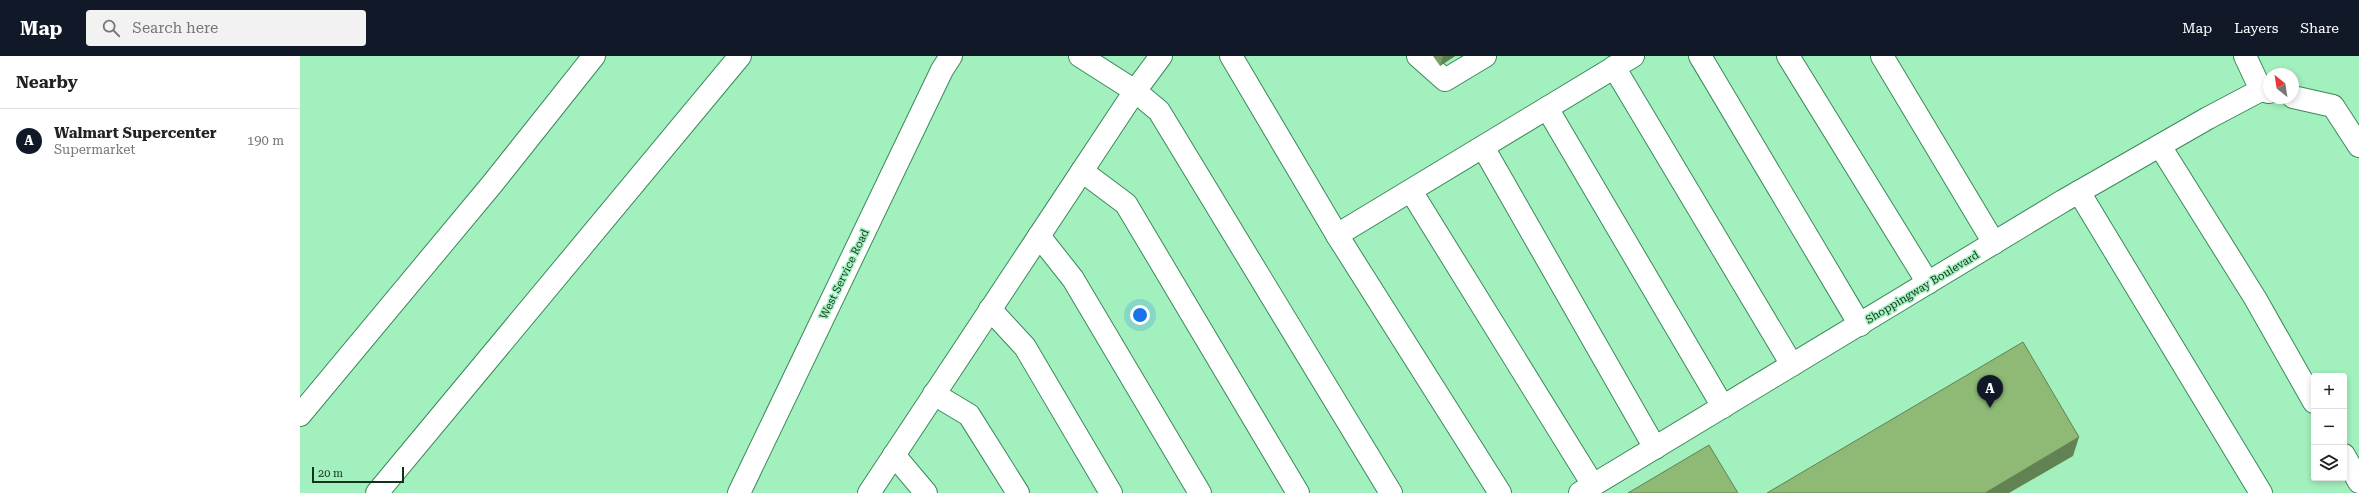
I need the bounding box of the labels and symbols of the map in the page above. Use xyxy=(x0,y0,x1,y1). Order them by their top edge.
north arrow xyxy=(2263,68,2299,104)
street label: West Service Road xyxy=(817,227,872,321)
street label: Shoppingway Boulevard xyxy=(1863,248,1981,326)
your location xyxy=(1130,305,1150,325)
pin: A xyxy=(1977,375,2003,408)
scale bar xyxy=(312,465,404,484)

